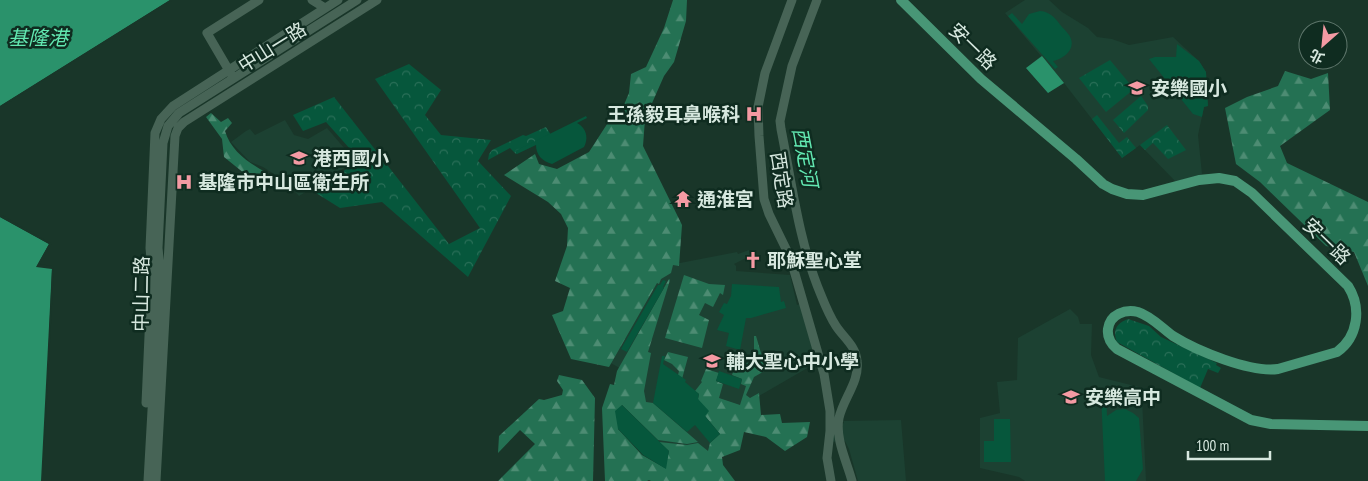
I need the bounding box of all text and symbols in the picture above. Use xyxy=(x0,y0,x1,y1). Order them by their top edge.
street label: 中山一路 xyxy=(233,17,311,77)
street label: 安一路 xyxy=(944,18,1002,74)
north arrow xyxy=(1298,20,1348,70)
water label: 基隆港 xyxy=(8,25,71,51)
text: 北 xyxy=(1307,45,1327,68)
place label: 安樂國小 xyxy=(1151,76,1227,100)
school or university icon: 安樂國小 xyxy=(1127,78,1147,98)
place label: 王孫毅耳鼻喉科 xyxy=(607,102,740,126)
hospital icon: 王孫毅耳鼻喉科 xyxy=(744,104,764,124)
water label: 西定河 xyxy=(787,125,824,193)
place label: 港西國小 xyxy=(313,146,389,170)
school or university icon: 港西國小 xyxy=(289,148,309,168)
street label: 西定路 xyxy=(766,150,798,210)
place label: 基隆市中山區衛生所 xyxy=(198,170,369,194)
hospital icon: 基隆市中山區衛生所 xyxy=(174,172,194,192)
place label: 通淮宮 xyxy=(697,187,754,211)
temple icon: 通淮宮 xyxy=(673,189,693,209)
street label: 安一路 xyxy=(1298,213,1356,269)
place label: 耶穌聖心堂 xyxy=(767,248,862,272)
church icon: 耶穌聖心堂 xyxy=(743,250,763,270)
street label: 中山二路 xyxy=(128,256,154,332)
place label: 輔大聖心中小學 xyxy=(726,349,859,373)
school or university icon: 輔大聖心中小學 xyxy=(702,351,722,371)
place label: 安樂高中 xyxy=(1085,385,1161,409)
school or university icon: 安樂高中 xyxy=(1061,387,1081,407)
scale bar xyxy=(1188,428,1270,460)
text: 100 m xyxy=(1196,436,1229,455)

